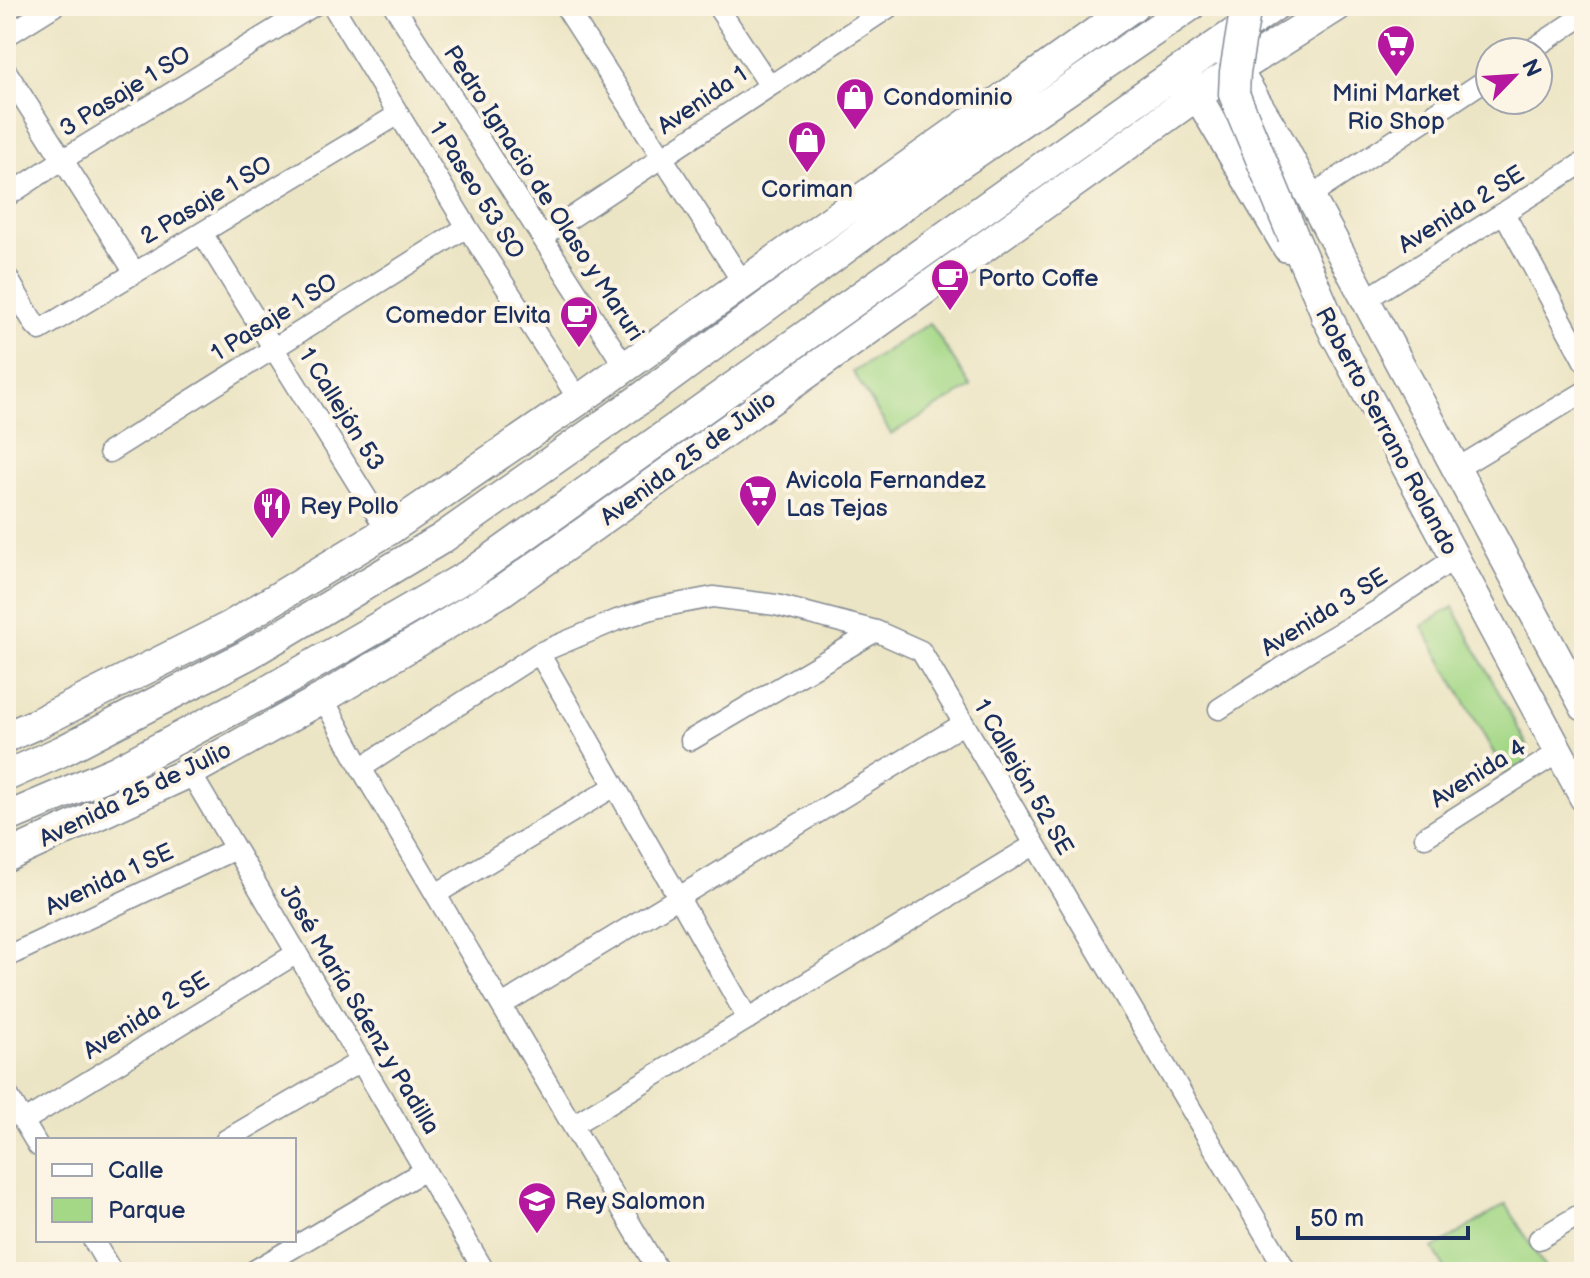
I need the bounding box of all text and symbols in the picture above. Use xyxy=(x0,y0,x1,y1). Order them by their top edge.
supermarket icon: Mini Market Rio Shop xyxy=(1375,23,1417,78)
north arrow xyxy=(1474,36,1554,116)
street label: 3 Pasaje 1 SO xyxy=(54,40,196,143)
street label: Pedro Ignacio de Olaso y Maruri xyxy=(437,40,650,346)
text: N xyxy=(1515,55,1546,81)
street label: Avenida 1 xyxy=(652,60,753,141)
shop icon: Condominio xyxy=(834,76,876,131)
place label: Mini Market Rio Shop xyxy=(1332,79,1461,136)
place label: Condominio xyxy=(883,83,1013,112)
street label: 1 Paseo 53 SO xyxy=(423,116,530,265)
shop icon: Coriman xyxy=(786,119,828,174)
street label: 2 Pasaje 1 SO xyxy=(135,150,277,251)
street label: Avenida 2 SE xyxy=(1393,159,1530,260)
place label: Coriman xyxy=(761,175,853,204)
cafe icon: Porto Coffe xyxy=(929,257,971,312)
place label: Porto Coffe xyxy=(978,264,1098,293)
street label: 1 Pasaje 1 SO xyxy=(206,267,343,368)
cafe icon: Comedor Elvita xyxy=(558,294,600,349)
place label: Comedor Elvita xyxy=(385,301,551,330)
street label: Roberto Serrano Rolando xyxy=(1309,302,1464,560)
street label: 1 Callejón 53 xyxy=(292,343,391,476)
street label: Avenida 25 de Julio xyxy=(595,385,782,532)
place label: Avicola Fernandez Las Tejas xyxy=(786,466,986,523)
supermarket icon: Avicola Fernandez Las Tejas xyxy=(737,473,779,528)
restaurant icon: Rey Pollo xyxy=(251,485,293,540)
place label: Rey Pollo xyxy=(300,492,399,521)
street label: Avenida 3 SE xyxy=(1256,562,1393,663)
street label: 1 Callejón 52 SE xyxy=(967,694,1080,860)
street label: Avenida 4 xyxy=(1425,733,1532,814)
street label: Avenida 25 de Julio xyxy=(34,735,236,854)
street label: Avenida 1 SE xyxy=(40,837,178,922)
street label: José María Sáenz y Padilla xyxy=(273,879,446,1140)
street label: Avenida 2 SE xyxy=(78,965,215,1066)
legend xyxy=(36,1138,296,1242)
text: Calle xyxy=(108,1156,163,1185)
school or university icon: Rey Salomon xyxy=(516,1180,558,1235)
place label: Rey Salomon xyxy=(565,1187,705,1216)
scale bar xyxy=(1298,1190,1468,1240)
text: Parque xyxy=(108,1196,186,1225)
text: 50 m xyxy=(1310,1204,1364,1233)

